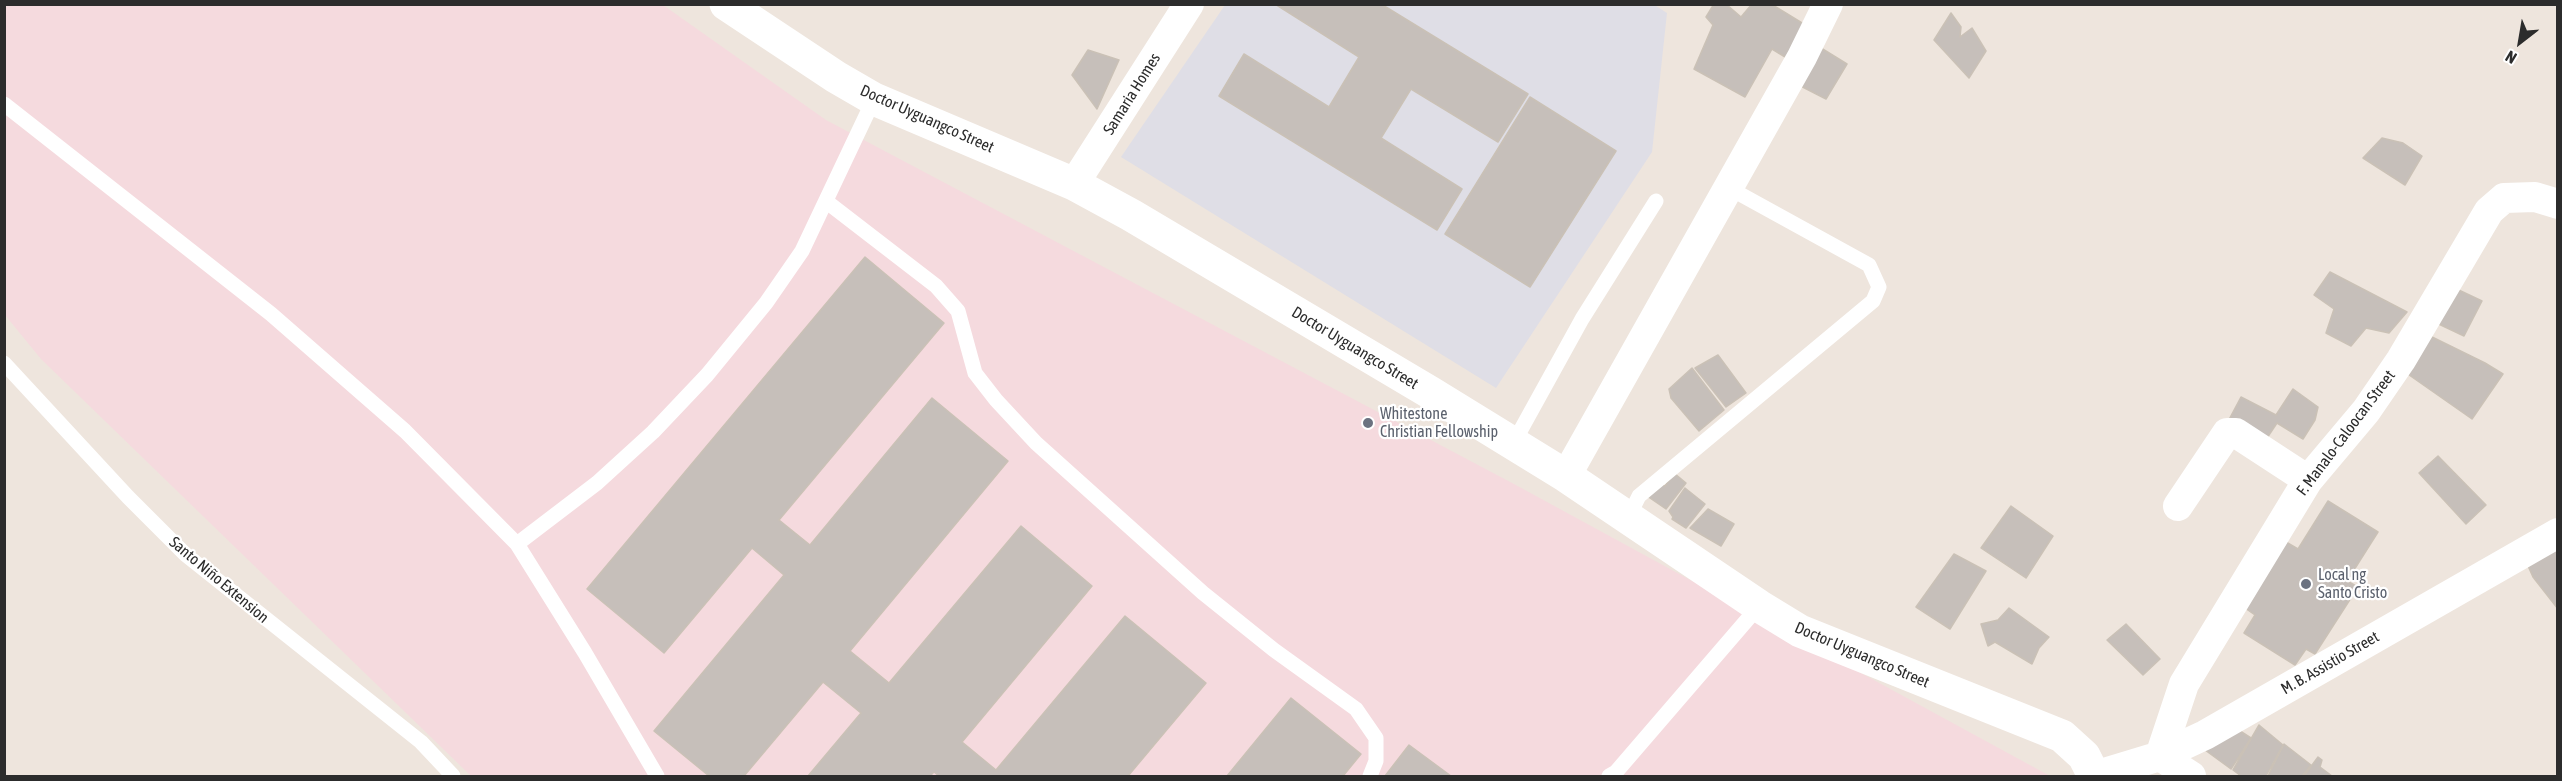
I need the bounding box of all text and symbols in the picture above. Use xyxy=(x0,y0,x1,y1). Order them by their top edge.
north arrow xyxy=(2490,12,2550,72)
text: N xyxy=(2502,47,2519,68)
street label: Samaria Homes xyxy=(1099,50,1165,138)
street label: Doctor Uyguangco Street xyxy=(857,81,997,157)
street label: Doctor Uyguangco Street xyxy=(1288,303,1422,393)
street label: F. Manalo-Caloocan Street xyxy=(2293,367,2399,499)
place label: Whitestone Christian Fellowship xyxy=(1380,404,1498,442)
marker: Whitestone Christian Fellowship xyxy=(1361,416,1375,430)
street label: Santo Niño Extension xyxy=(165,533,273,627)
place label: Local ng Santo Cristo xyxy=(2318,565,2387,603)
marker: Local ng Santo Cristo xyxy=(2299,577,2313,591)
street label: Doctor Uyguangco Street xyxy=(1792,618,1932,692)
street label: M. B. Assistio Street xyxy=(2278,627,2382,699)

